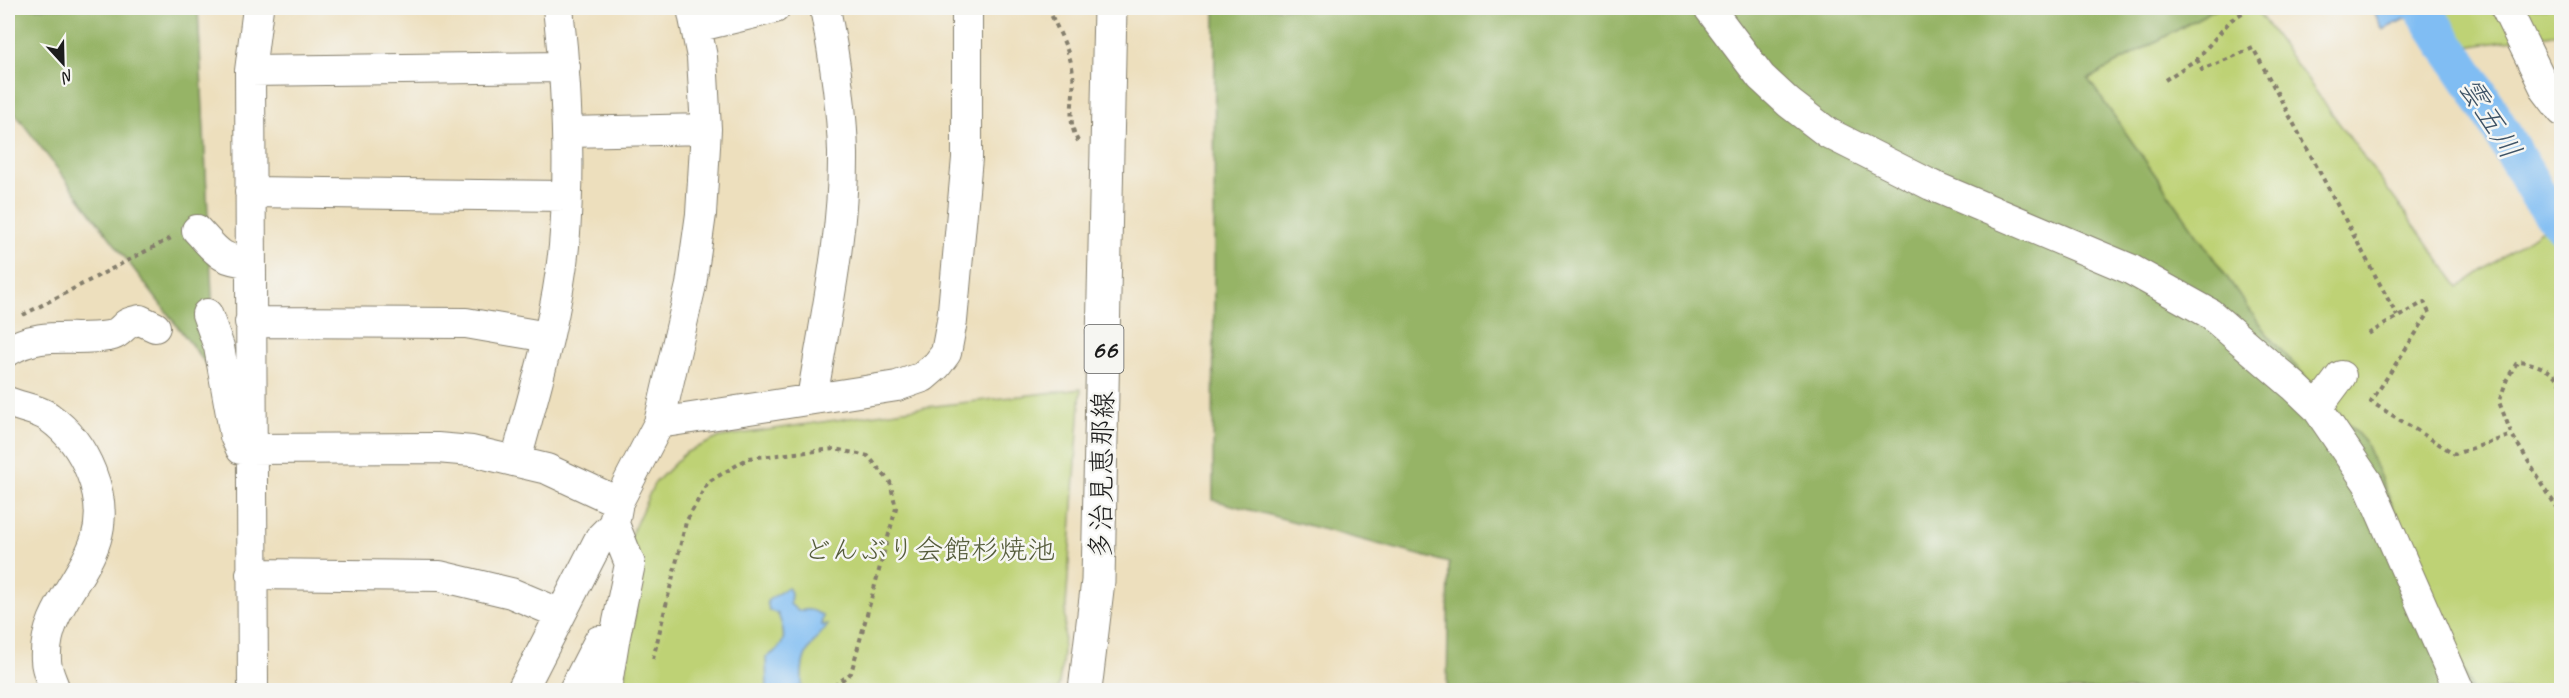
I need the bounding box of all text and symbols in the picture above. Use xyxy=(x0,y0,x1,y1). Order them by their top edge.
north arrow xyxy=(33,33,93,93)
text: N xyxy=(57,65,77,88)
water label: 雲五川 xyxy=(2450,70,2530,166)
road number: 66 xyxy=(1084,325,1124,373)
street label: 多治見恵那線 xyxy=(1083,391,1120,559)
park label: どんぶり会館杉焼池 xyxy=(803,532,1055,567)

